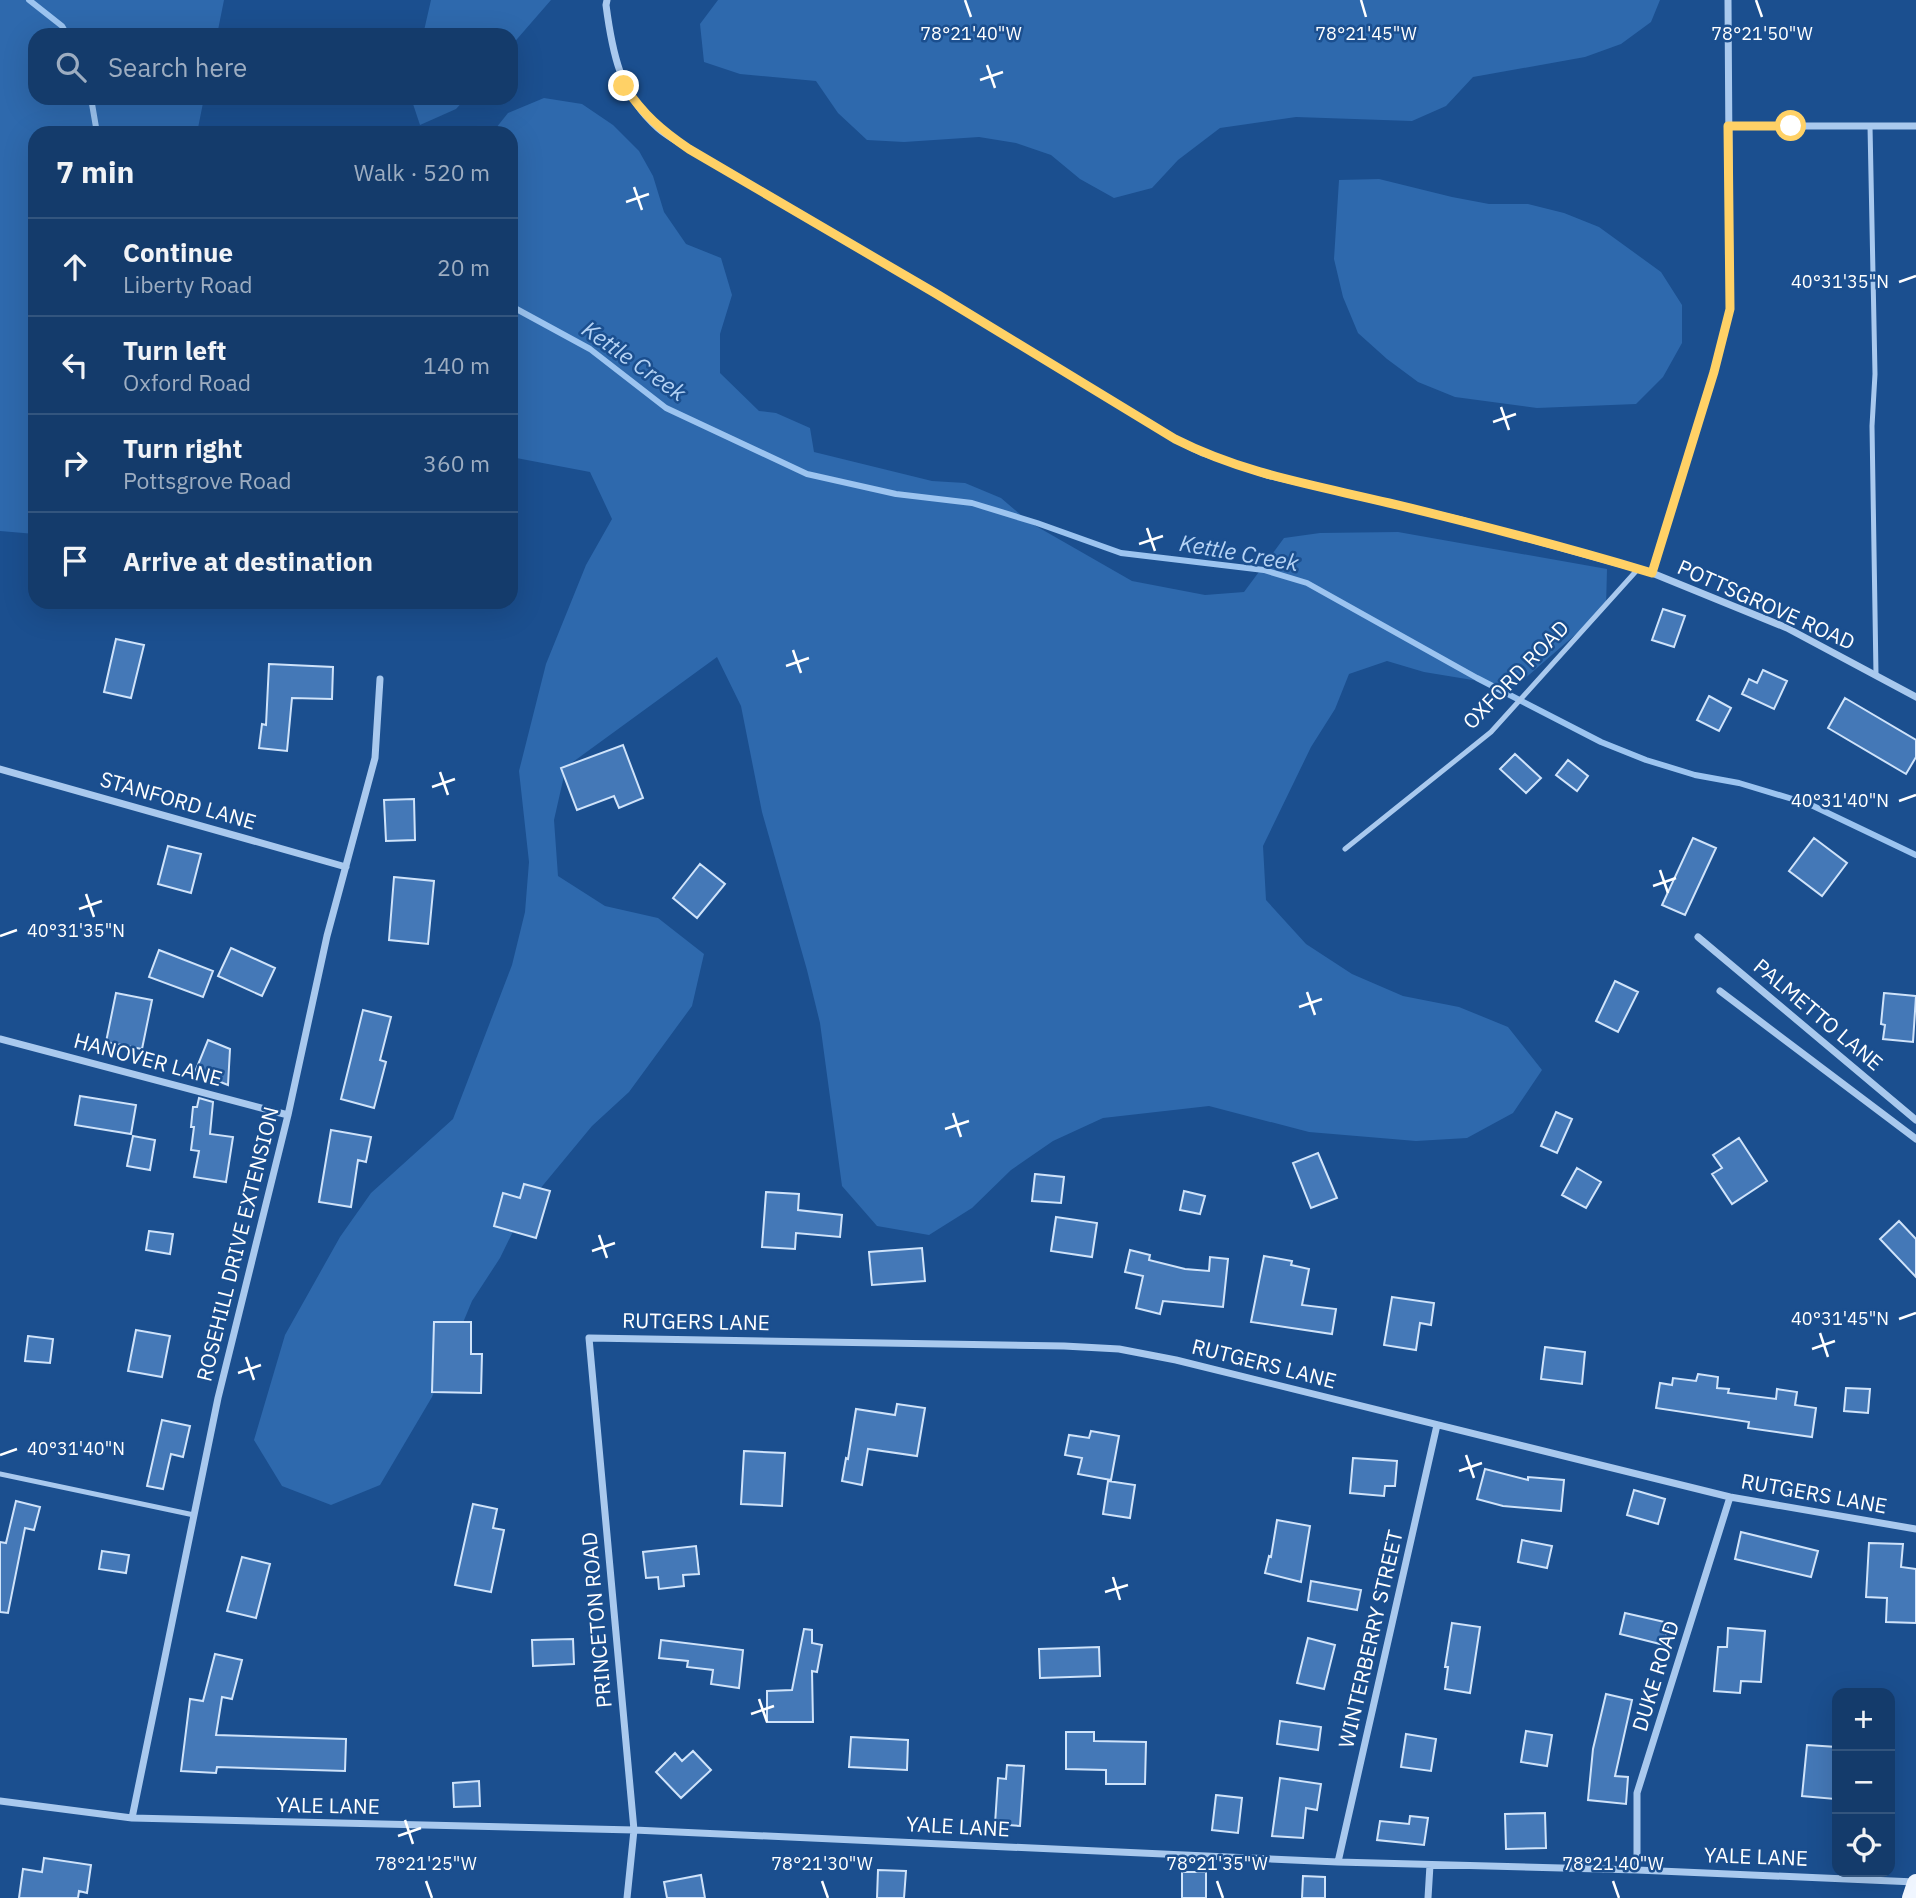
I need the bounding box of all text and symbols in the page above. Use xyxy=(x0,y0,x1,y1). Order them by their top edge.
text: 78°21'40"W xyxy=(920,22,1022,45)
text: 78°21'45"W xyxy=(1315,22,1417,45)
text: 78°21'50"W xyxy=(1711,22,1813,45)
search box xyxy=(28,28,518,105)
icon: search xyxy=(52,48,90,86)
text: Search here xyxy=(108,50,247,84)
route end xyxy=(608,70,639,101)
route start xyxy=(1775,110,1806,141)
text: 7 min xyxy=(56,152,134,191)
text: Walk · 520 m xyxy=(354,157,490,187)
text: Continue xyxy=(123,235,233,269)
icon: ahead xyxy=(56,248,94,286)
text: 20 m xyxy=(437,252,490,282)
text: Liberty Road xyxy=(123,269,253,299)
text: 40°31'35"N xyxy=(1791,270,1889,293)
water label: Kettle Creek xyxy=(577,313,693,408)
text: Turn left xyxy=(123,333,226,367)
icon: left xyxy=(56,346,94,384)
text: 140 m xyxy=(423,350,490,380)
text: Oxford Road xyxy=(123,367,251,397)
text: Turn right xyxy=(123,431,242,465)
icon: right xyxy=(56,444,94,482)
text: 360 m xyxy=(423,448,490,478)
text: Pottsgrove Road xyxy=(123,465,292,495)
water label: Kettle Creek xyxy=(1177,527,1302,577)
icon: arrive xyxy=(56,542,94,580)
text: Arrive at destination xyxy=(123,544,373,578)
street label: POTTSGROVE ROAD xyxy=(1673,552,1860,656)
street label: OXFORD ROAD xyxy=(1456,614,1574,735)
street label: STANFORD LANE xyxy=(97,764,260,836)
text: 40°31'40"N xyxy=(1791,789,1889,812)
text: 40°31'35"N xyxy=(27,919,125,942)
street label: PALMETTO LANE xyxy=(1748,952,1889,1077)
street label: HANOVER LANE xyxy=(71,1026,226,1092)
street label: ROSEHILL DRIVE EXTENSION xyxy=(189,1103,285,1384)
street label: RUTGERS LANE xyxy=(622,1306,770,1336)
text: 40°31'45"N xyxy=(1791,1307,1889,1330)
street label: RUTGERS LANE xyxy=(1189,1332,1339,1395)
text: 40°31'40"N xyxy=(27,1437,125,1460)
street label: RUTGERS LANE xyxy=(1739,1466,1889,1520)
street label: WINTERBERRY STREET xyxy=(1331,1527,1409,1751)
street label: PRINCETON ROAD xyxy=(574,1531,618,1709)
street label: DUKE ROAD xyxy=(1625,1617,1685,1734)
map controls xyxy=(1832,1688,1895,1877)
button: + xyxy=(1832,1688,1895,1751)
button: − xyxy=(1832,1751,1895,1814)
street label: YALE LANE xyxy=(276,1790,380,1820)
street label: YALE LANE xyxy=(905,1809,1011,1843)
button: locate xyxy=(1832,1814,1895,1877)
street label: YALE LANE xyxy=(1704,1840,1808,1872)
text: 78°21'25"W xyxy=(375,1852,477,1875)
text: 78°21'30"W xyxy=(771,1852,873,1875)
text: 78°21'35"W xyxy=(1166,1852,1268,1875)
text: 78°21'40"W xyxy=(1562,1852,1664,1875)

